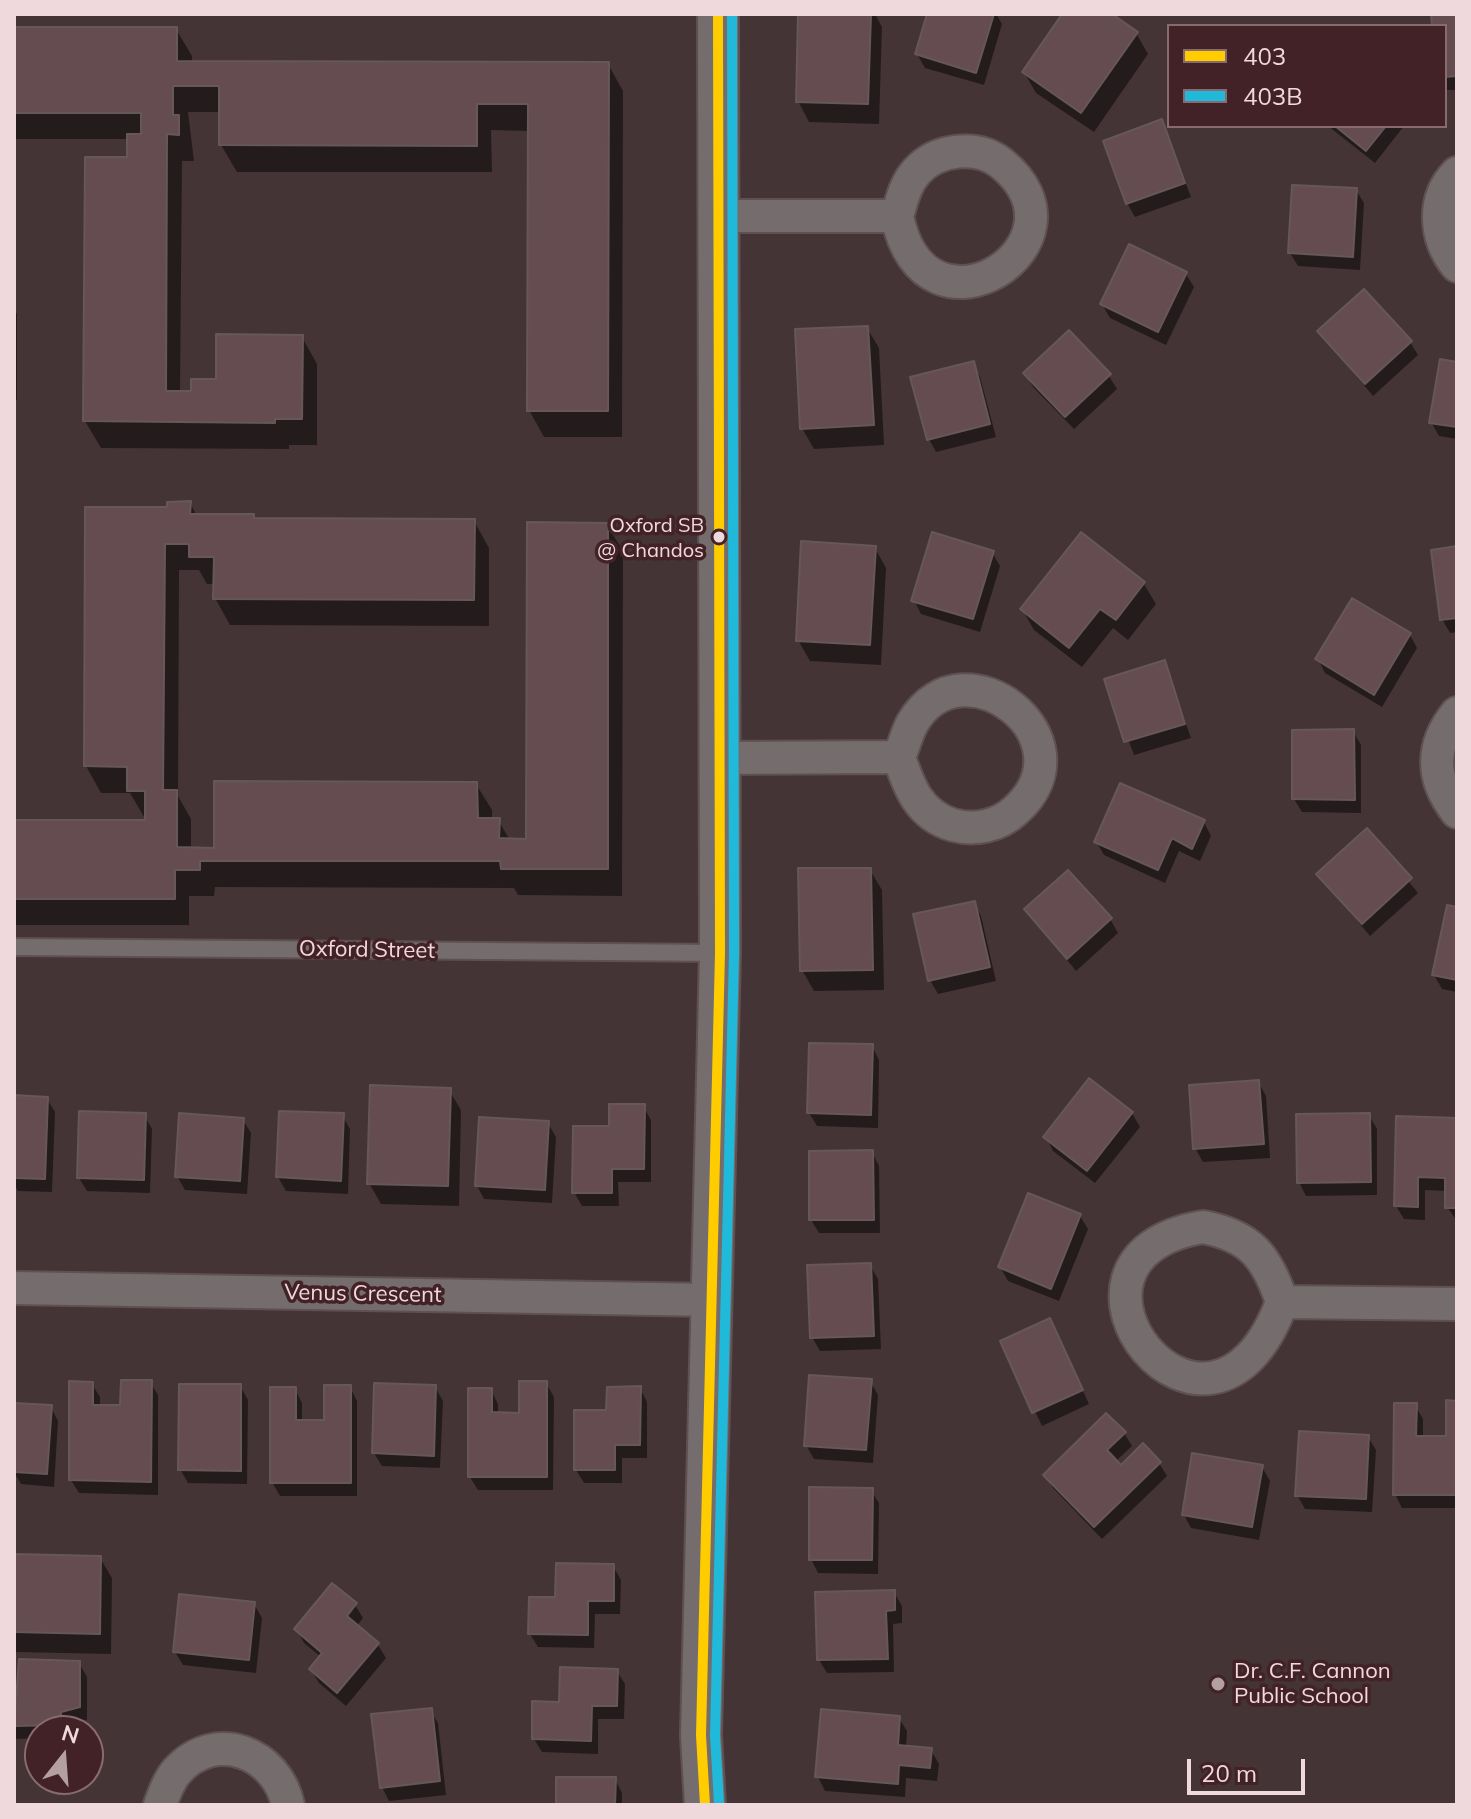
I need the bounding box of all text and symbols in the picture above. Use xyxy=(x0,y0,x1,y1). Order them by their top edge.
legend xyxy=(1167,24,1447,128)
text: 403 xyxy=(1243,41,1286,71)
text: 403B xyxy=(1243,81,1303,111)
place label: Oxford SB @ Chandos xyxy=(597,514,704,561)
marker: Oxford SB @ Chandos xyxy=(711,529,727,545)
street label: Oxford Street xyxy=(299,936,435,964)
street label: Venus Crescent xyxy=(284,1279,442,1309)
place label: Dr. C.F. Cannon Public School xyxy=(1234,1658,1391,1710)
marker: Dr. C.F. Cannon Public School xyxy=(1209,1675,1227,1693)
north arrow xyxy=(24,1715,104,1795)
text: N xyxy=(58,1718,82,1750)
scale bar xyxy=(1191,1743,1309,1793)
text: 20 m xyxy=(1201,1758,1257,1788)

